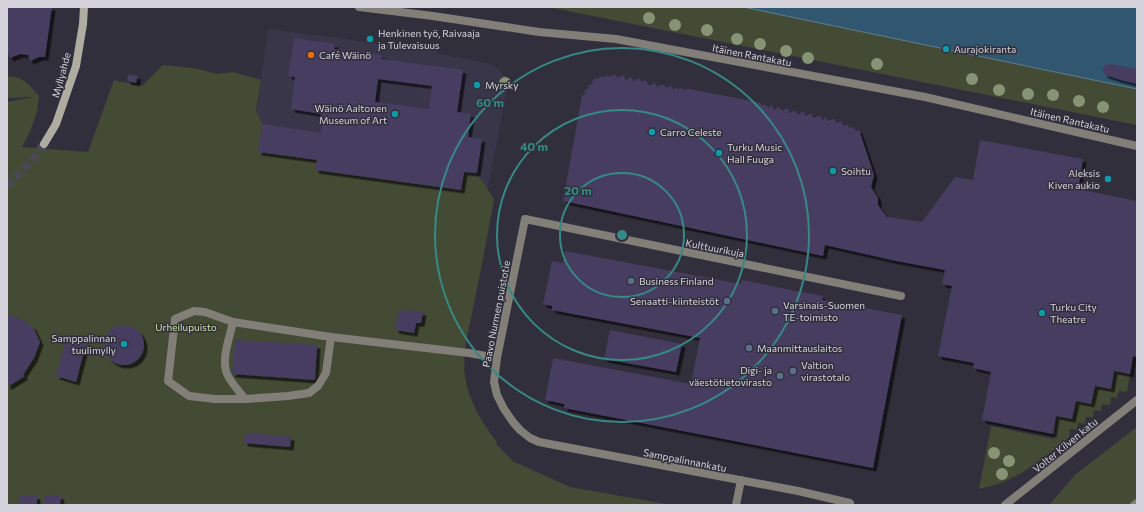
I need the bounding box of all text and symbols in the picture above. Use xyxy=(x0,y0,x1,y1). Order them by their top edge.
place label: Henkinen työ, Raivaaja ja Tulevaisuus xyxy=(378,27,480,51)
marker: Henkinen työ, Raivaaja ja Tulevaisuus xyxy=(365,34,375,44)
street label: Itäinen Rantakatu xyxy=(711,41,793,69)
place label: Aurajokiranta xyxy=(954,43,1016,55)
marker: Aurajokiranta xyxy=(941,44,951,54)
place label: Café Wäinö xyxy=(319,49,371,61)
marker: Café Wäinö xyxy=(306,50,316,60)
street label: Myllyahde xyxy=(49,51,73,99)
place label: Myrsky xyxy=(485,79,518,91)
marker: Myrsky xyxy=(472,80,482,90)
text: 60 m xyxy=(476,95,504,109)
place label: Wäinö Aaltonen Museum of Art xyxy=(315,102,387,126)
street label: Itäinen Rantakatu xyxy=(1029,105,1111,135)
marker: Wäinö Aaltonen Museum of Art xyxy=(390,109,400,119)
place label: Carro Celeste xyxy=(660,126,722,138)
marker: Carro Celeste xyxy=(647,127,657,137)
text: 40 m xyxy=(520,139,548,153)
place label: Turku Music Hall Fuuga xyxy=(727,141,782,165)
marker: Turku Music Hall Fuuga xyxy=(714,148,724,158)
place label: Soihtu xyxy=(841,165,871,177)
marker: Soihtu xyxy=(828,166,838,176)
place label: Aleksis Kiven aukio xyxy=(1048,167,1100,191)
marker: Aleksis Kiven aukio xyxy=(1103,174,1113,184)
text: 20 m xyxy=(564,183,592,197)
centre of rings xyxy=(615,228,629,242)
street label: Kulttuurikuja xyxy=(685,236,745,260)
street label: Paavo Nurmen puistotie xyxy=(480,260,512,368)
place label: Business Finland xyxy=(639,275,714,287)
marker: Business Finland xyxy=(626,276,636,286)
place label: Senaatti-kiinteistöt xyxy=(630,295,719,307)
marker: Senaatti-kiinteistöt xyxy=(722,296,732,306)
place label: Varsinais-Suomen TE-toimisto xyxy=(783,299,865,323)
place label: Turku City Theatre xyxy=(1050,301,1097,325)
marker: Varsinais-Suomen TE-toimisto xyxy=(770,306,780,316)
marker: Turku City Theatre xyxy=(1037,308,1047,318)
park label: Urheilupuisto xyxy=(155,321,217,333)
place label: Samppalinnan tuulimylly xyxy=(52,332,116,356)
marker: Samppalinnan tuulimylly xyxy=(119,339,129,349)
place label: Maanmittauslaitos xyxy=(757,342,843,354)
marker: Maanmittauslaitos xyxy=(744,343,754,353)
place label: Valtion virastotalo xyxy=(801,359,850,383)
place label: Digi- ja väestötietovirasto xyxy=(689,364,772,388)
marker: Valtion virastotalo xyxy=(788,366,798,376)
marker: Digi- ja väestötietovirasto xyxy=(775,371,785,381)
street label: Volter Kilven katu xyxy=(1030,415,1100,475)
street label: Samppalinnankatu xyxy=(642,446,728,474)

